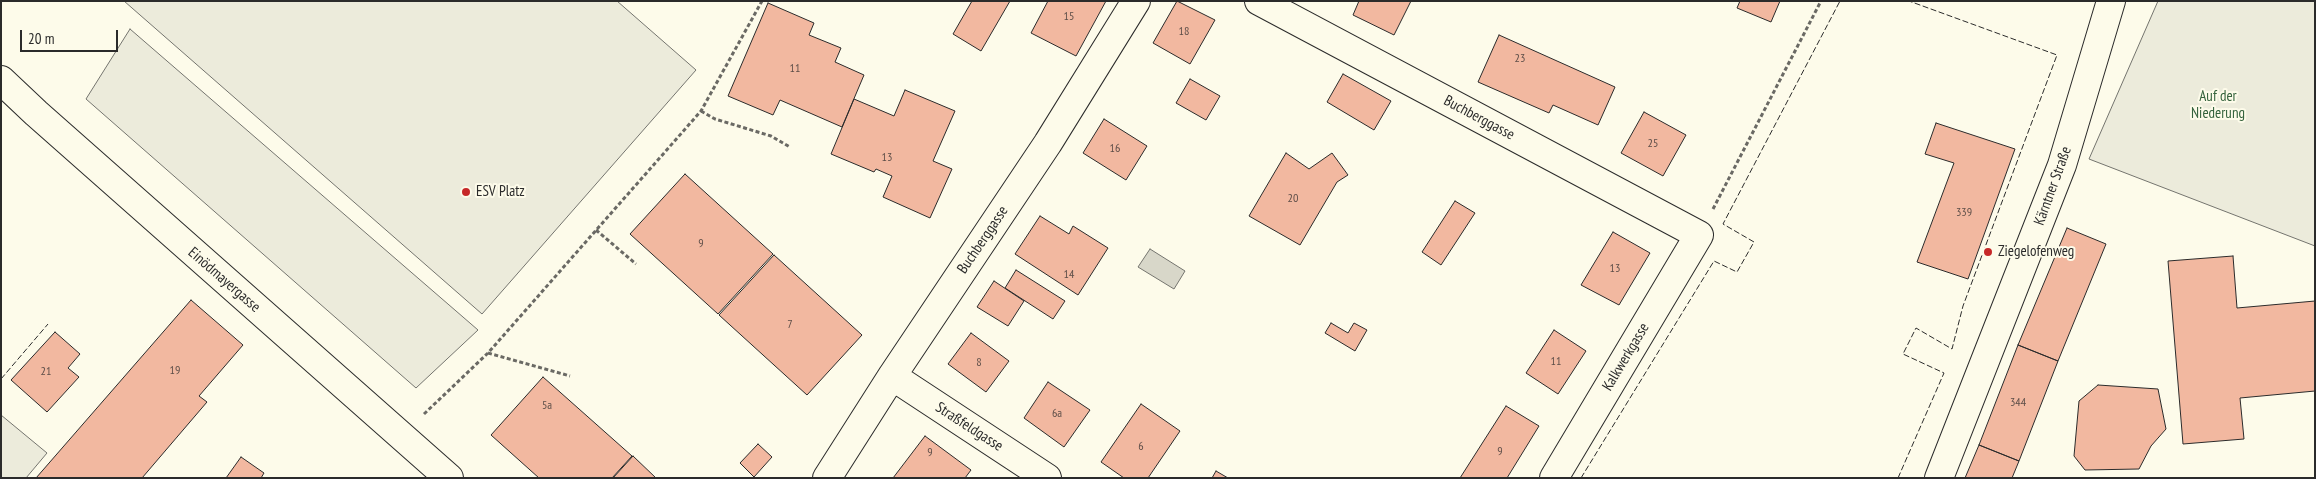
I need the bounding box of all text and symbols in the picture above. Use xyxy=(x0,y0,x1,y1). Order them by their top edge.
house number: 15 xyxy=(1064,10,1074,24)
scale bar xyxy=(22,20,120,52)
house number: 18 xyxy=(1179,25,1189,39)
text: 20 m xyxy=(28,29,54,48)
house number: 23 xyxy=(1515,52,1525,66)
house number: 11 xyxy=(790,62,800,76)
park label: Auf der Niederung xyxy=(2191,88,2245,123)
street label: Buchberggasse xyxy=(1441,92,1517,144)
house number: 25 xyxy=(1648,137,1658,151)
house number: 16 xyxy=(1110,142,1120,156)
street label: Kärntner Straße xyxy=(2030,144,2076,228)
house number: 13 xyxy=(882,151,892,165)
place label: ESV Platz xyxy=(476,183,525,201)
marker: ESV Platz xyxy=(460,186,472,198)
house number: 20 xyxy=(1288,192,1298,206)
street label: Buchberggasse xyxy=(954,203,1012,277)
house number: 339 xyxy=(1956,206,1972,220)
house number: 9 xyxy=(698,237,704,251)
place label: Ziegelofenweg xyxy=(1998,243,2074,261)
street label: Einödmayergasse xyxy=(184,244,264,316)
marker: Ziegelofenweg xyxy=(1982,246,1994,258)
house number: 13 xyxy=(1610,262,1620,276)
house number: 14 xyxy=(1064,268,1074,282)
house number: 7 xyxy=(787,318,793,332)
street label: Kalkwerkgasse xyxy=(1599,320,1653,394)
house number: 11 xyxy=(1551,355,1561,369)
house number: 8 xyxy=(976,356,982,370)
house number: 19 xyxy=(170,364,180,378)
house number: 21 xyxy=(41,365,51,379)
house number: 344 xyxy=(2010,396,2026,410)
house number: 5a xyxy=(542,399,552,413)
street label: Straßfeldgasse xyxy=(932,399,1006,455)
house number: 6a xyxy=(1052,407,1062,421)
house number: 6 xyxy=(1138,440,1144,454)
house number: 9 xyxy=(1497,445,1503,459)
house number: 9 xyxy=(927,446,933,460)

